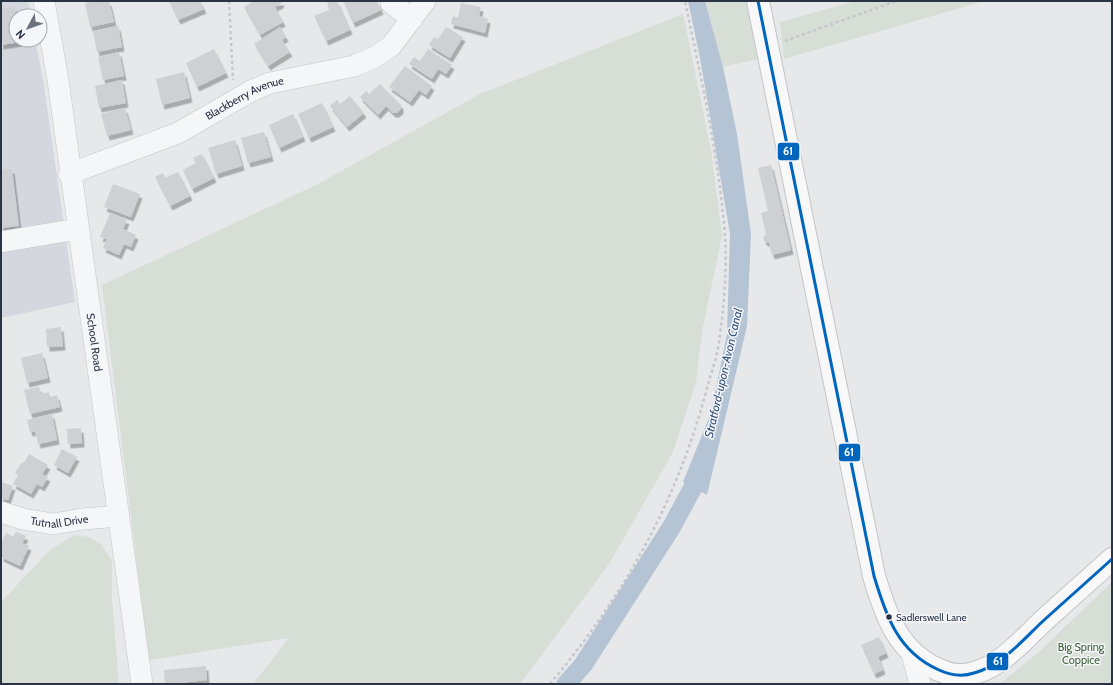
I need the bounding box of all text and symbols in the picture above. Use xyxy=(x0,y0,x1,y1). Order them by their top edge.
north arrow xyxy=(8,8,48,48)
text: N xyxy=(13,27,28,42)
street label: Blackberry Avenue xyxy=(203,73,285,123)
line badge: 61 xyxy=(777,142,800,161)
text: 61 xyxy=(783,144,793,158)
water label: Stratford-upon-Avon Canal xyxy=(701,307,745,439)
street label: School Road xyxy=(84,312,105,372)
line badge: 61 xyxy=(838,443,861,462)
text: 61 xyxy=(844,445,854,459)
street label: Tutnall Drive xyxy=(30,512,89,531)
place label: Sadlerswell Lane xyxy=(896,611,967,624)
marker: Sadlerswell Lane xyxy=(884,612,894,622)
park label: Big Spring Coppice xyxy=(1058,640,1105,667)
line badge: 61 xyxy=(986,652,1009,671)
text: 61 xyxy=(993,654,1003,668)

